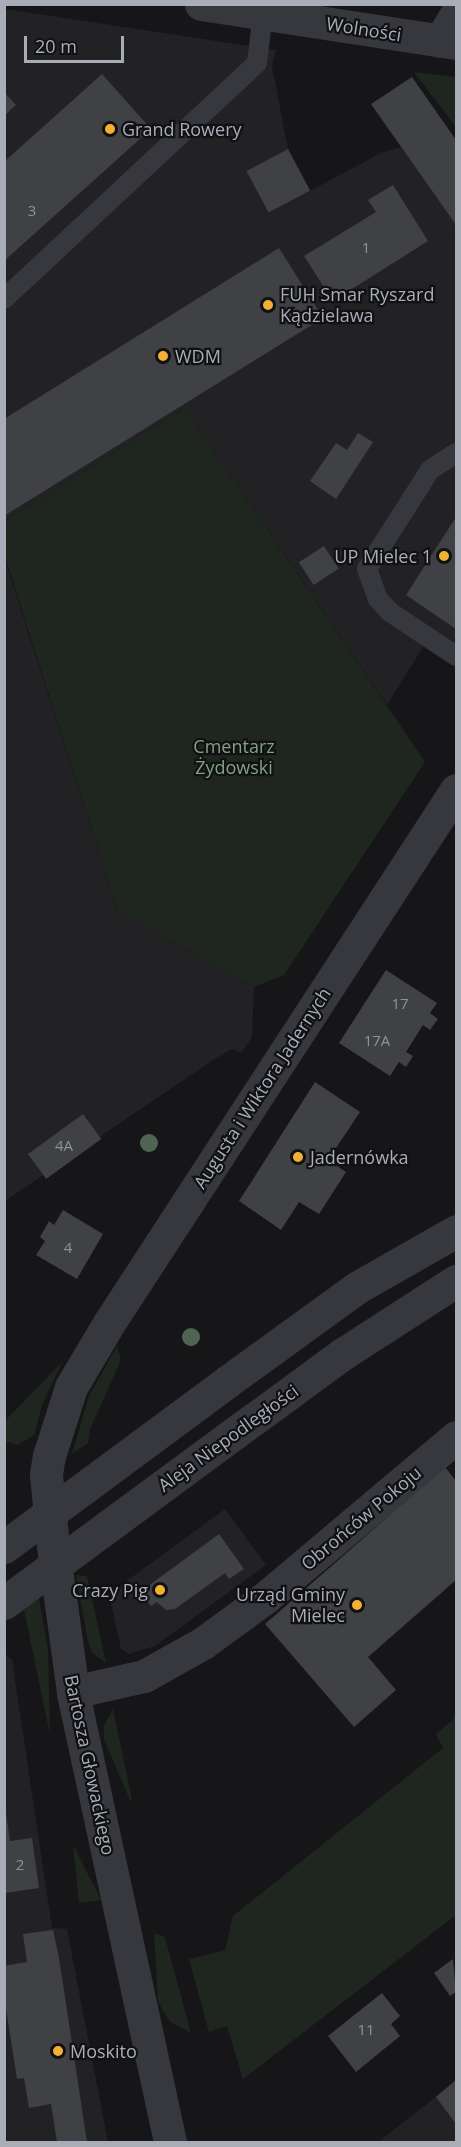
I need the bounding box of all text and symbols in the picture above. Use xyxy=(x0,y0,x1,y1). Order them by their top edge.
street label: Wolności xyxy=(325,12,403,46)
scale bar xyxy=(27,24,128,62)
text: 20 m xyxy=(35,34,77,58)
place label: Grand Rowery xyxy=(122,118,242,140)
marker: Grand Rowery xyxy=(103,122,117,136)
house number: 3 xyxy=(28,202,36,220)
house number: 1 xyxy=(362,239,370,257)
place label: FUH Smar Ryszard Kądzielawa xyxy=(280,284,434,326)
marker: FUH Smar Ryszard Kądzielawa xyxy=(261,298,275,312)
place label: WDM xyxy=(175,345,221,367)
marker: WDM xyxy=(156,349,170,363)
place label: UP Mielec 1 xyxy=(334,545,432,567)
marker: UP Mielec 1 xyxy=(437,549,451,563)
park label: Cmentarz Żydowski xyxy=(193,736,275,778)
street label: Augusta i Wiktora Jadernych xyxy=(189,984,335,1192)
house number: 17 xyxy=(391,995,409,1013)
house number: 17A xyxy=(364,1032,390,1050)
house number: 4A xyxy=(55,1137,73,1155)
place label: Jadernówka xyxy=(310,1146,409,1168)
marker: Jadernówka xyxy=(291,1150,305,1164)
house number: 4 xyxy=(64,1239,72,1257)
street label: Aleja Niepodległości xyxy=(154,1380,302,1496)
street label: Obrońców Pokoju xyxy=(297,1462,425,1574)
place label: Crazy Pig xyxy=(72,1579,148,1601)
marker: Crazy Pig xyxy=(153,1583,167,1597)
place label: Urząd Gminy Mielec xyxy=(236,1584,345,1626)
marker: Urząd Gminy Mielec xyxy=(350,1598,364,1612)
street label: Bartosza Głowackiego xyxy=(60,1673,120,1857)
house number: 2 xyxy=(16,1856,24,1874)
house number: 11 xyxy=(357,2021,375,2039)
place label: Moskito xyxy=(70,2040,137,2062)
marker: Moskito xyxy=(51,2044,65,2058)

